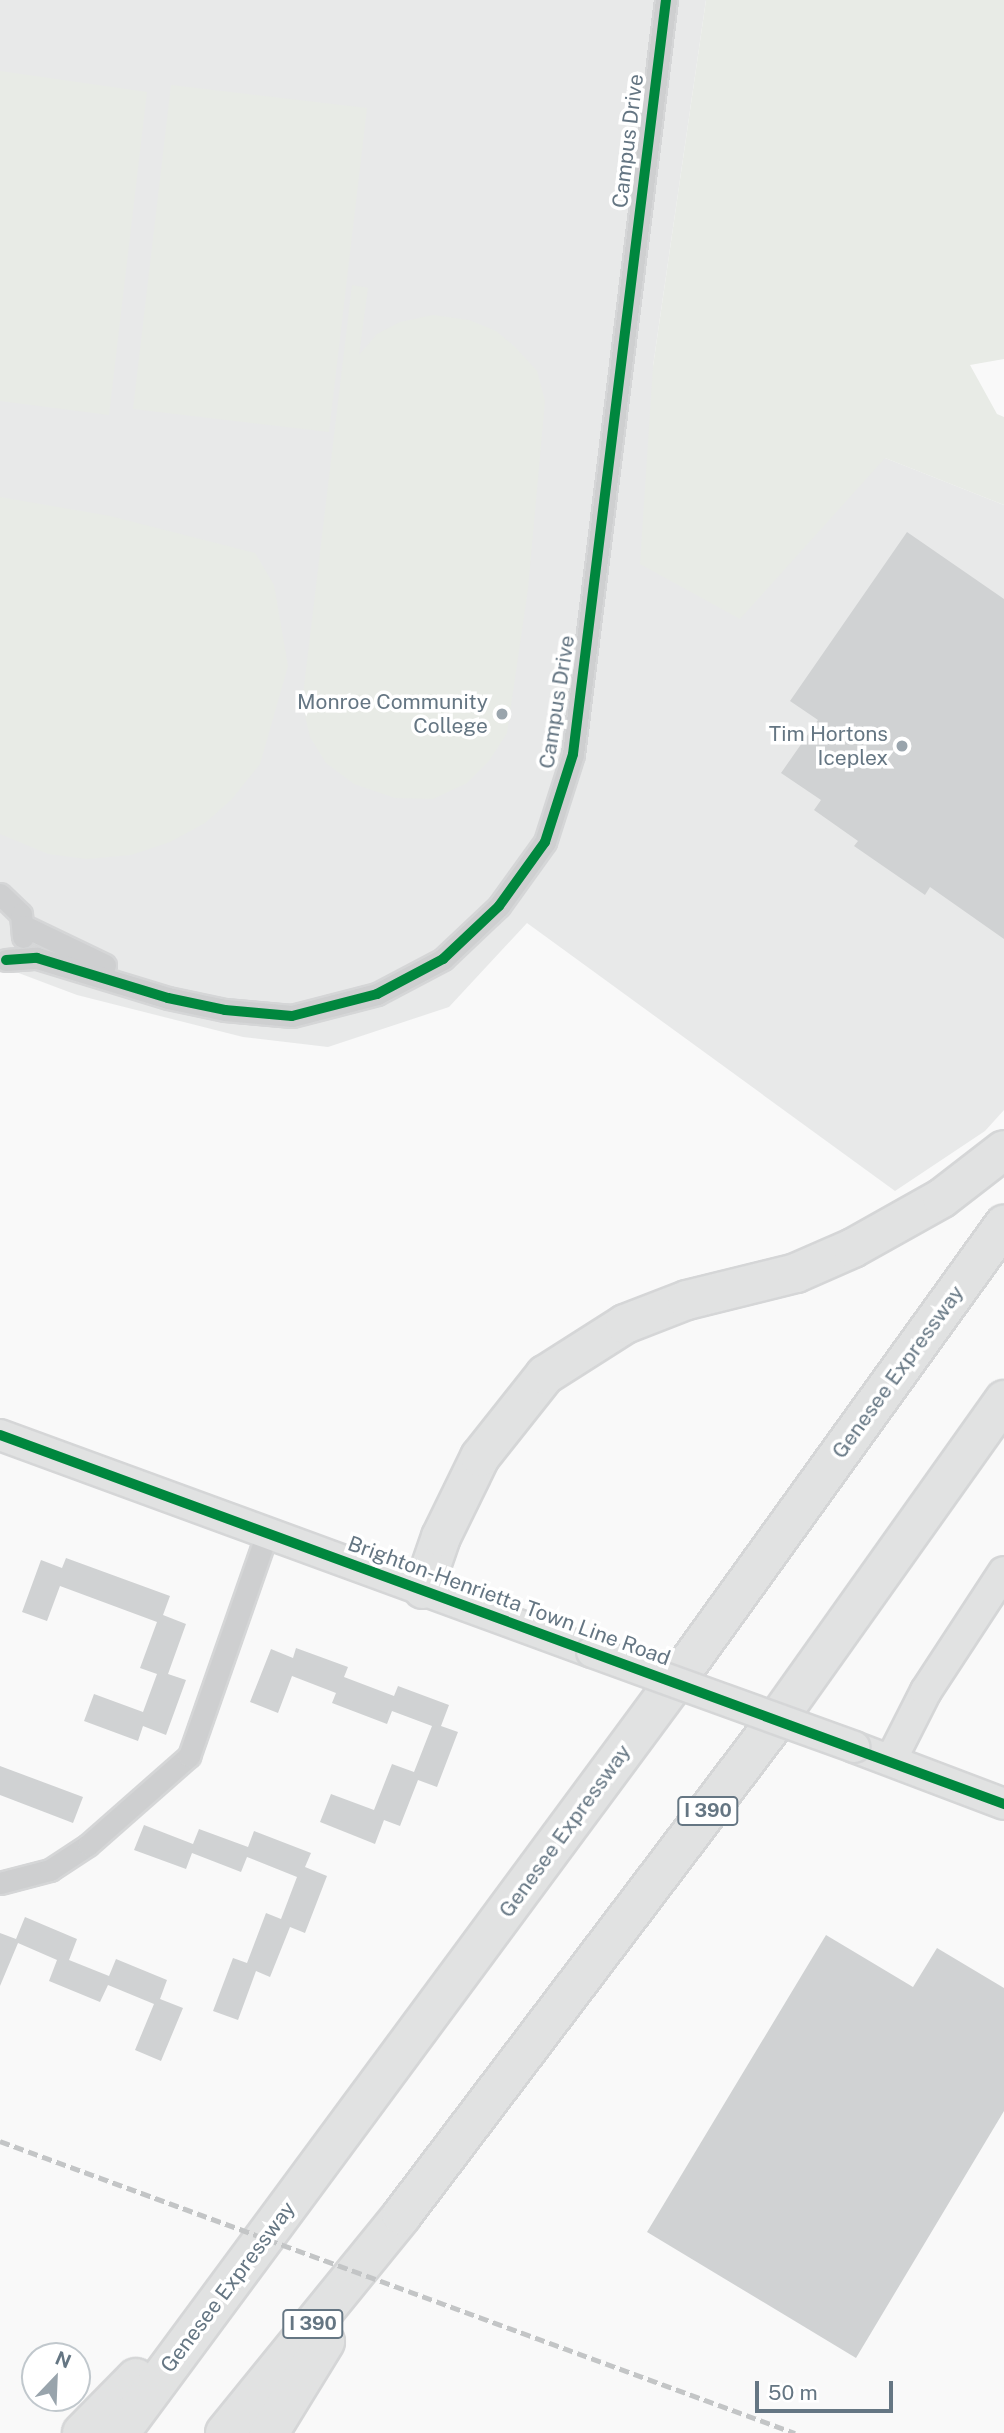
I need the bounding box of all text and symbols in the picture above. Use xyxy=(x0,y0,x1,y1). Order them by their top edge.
street label: Campus Drive xyxy=(607,73,649,209)
street label: Campus Drive xyxy=(534,633,580,771)
place label: Monroe Community College xyxy=(297,689,488,739)
marker: Monroe Community College xyxy=(494,706,510,722)
place label: Tim Hortons Iceplex xyxy=(769,721,888,771)
marker: Tim Hortons Iceplex xyxy=(894,738,910,754)
street label: Genesee Expressway xyxy=(827,1281,969,1463)
street label: Brighton-Henrietta Town Line Road xyxy=(344,1531,674,1671)
street label: Genesee Expressway xyxy=(494,1740,636,1922)
road number: I 390 xyxy=(676,1796,740,1826)
street label: Genesee Expressway xyxy=(155,2197,301,2377)
road number: I 390 xyxy=(282,2308,344,2340)
north arrow xyxy=(21,2342,91,2412)
text: N xyxy=(52,2346,75,2373)
scale bar xyxy=(759,2366,897,2410)
text: 50 m xyxy=(768,2380,818,2405)

